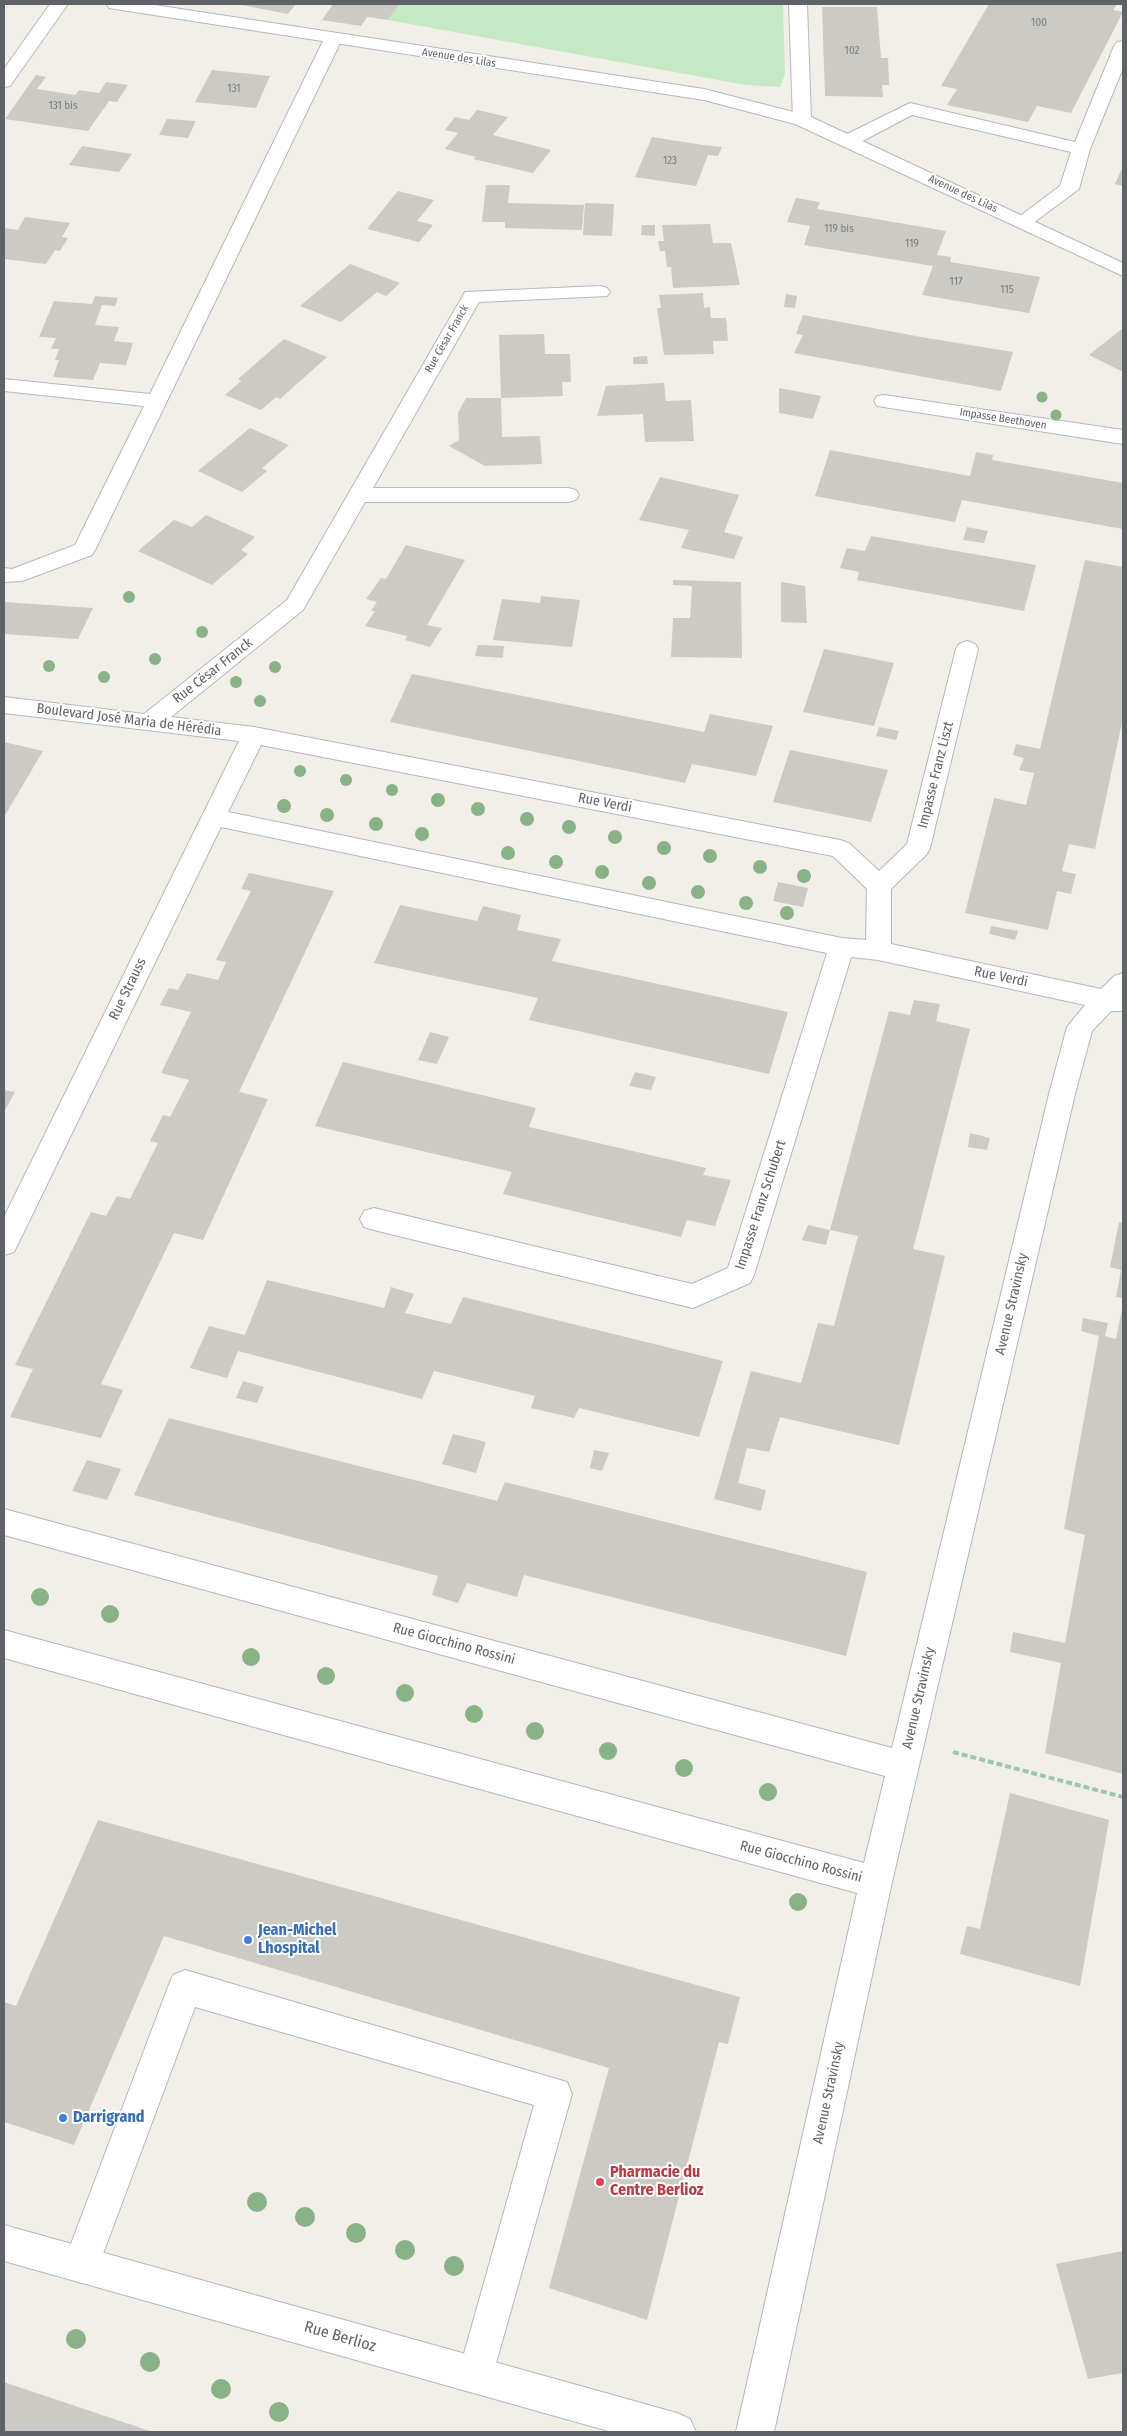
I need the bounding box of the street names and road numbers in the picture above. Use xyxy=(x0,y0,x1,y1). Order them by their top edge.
street label: Avenue des Lilas xyxy=(421,46,497,70)
street label: Avenue des Lilas xyxy=(926,172,1000,216)
street label: Rue César Franck xyxy=(422,303,472,375)
street label: Impasse Beethoven xyxy=(959,406,1047,432)
street label: Rue César Franck xyxy=(170,635,256,707)
street label: Boulevard José Maria de Hérédia xyxy=(36,700,222,740)
street label: Impasse Franz Liszt xyxy=(915,720,957,830)
street label: Rue Verdi xyxy=(577,790,633,816)
street label: Rue Strauss xyxy=(106,955,150,1023)
street label: Rue Verdi xyxy=(973,963,1029,991)
street label: Impasse Franz Schubert xyxy=(732,1138,790,1272)
street label: Avenue Stravinsky xyxy=(992,1252,1032,1356)
street label: Rue Giocchino Rossini xyxy=(391,1620,517,1668)
street label: Avenue Stravinsky xyxy=(899,1646,939,1750)
street label: Rue Giocchino Rossini xyxy=(738,1838,864,1886)
street label: Avenue Stravinsky xyxy=(810,2040,848,2146)
street label: Rue Berlioz xyxy=(302,2318,378,2356)

